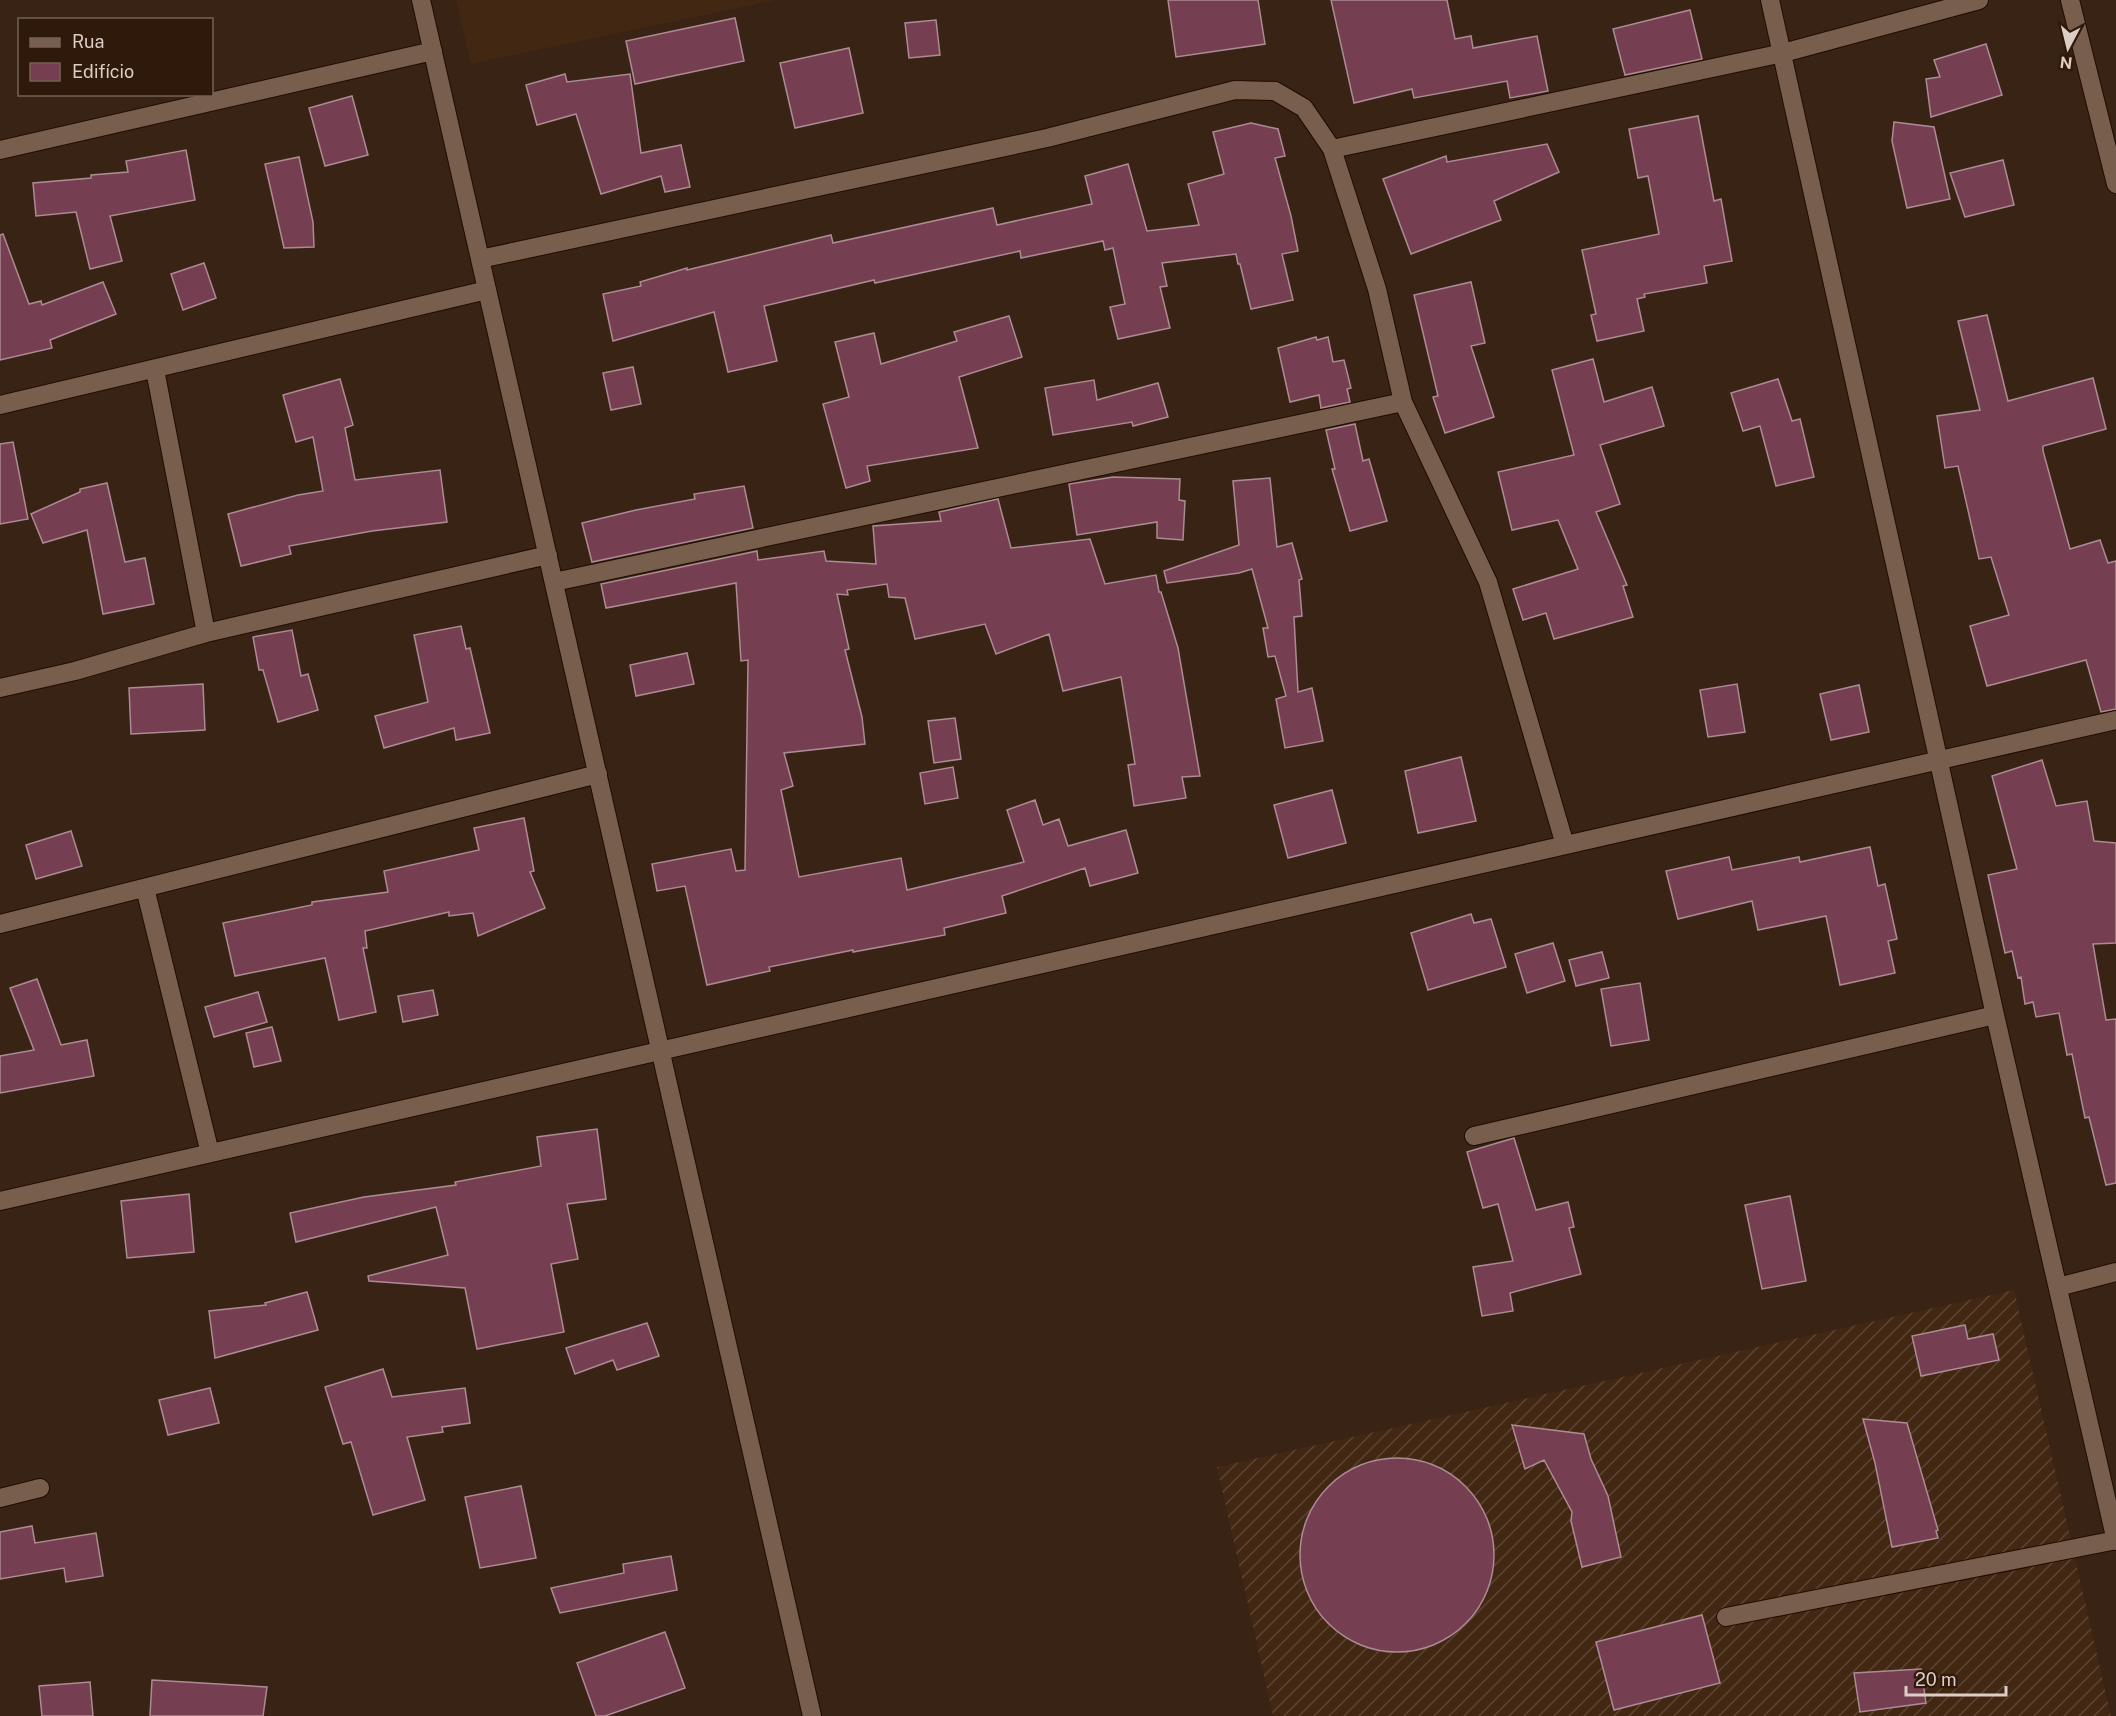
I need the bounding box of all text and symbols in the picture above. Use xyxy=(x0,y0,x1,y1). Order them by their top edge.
legend xyxy=(18,18,213,96)
north arrow xyxy=(2038,18,2098,78)
text: Rua xyxy=(72,31,104,52)
text: N xyxy=(2059,52,2074,73)
text: Edifício xyxy=(72,61,134,82)
scale bar xyxy=(1906,1659,2006,1697)
text: 20 m xyxy=(1915,1669,1957,1690)

